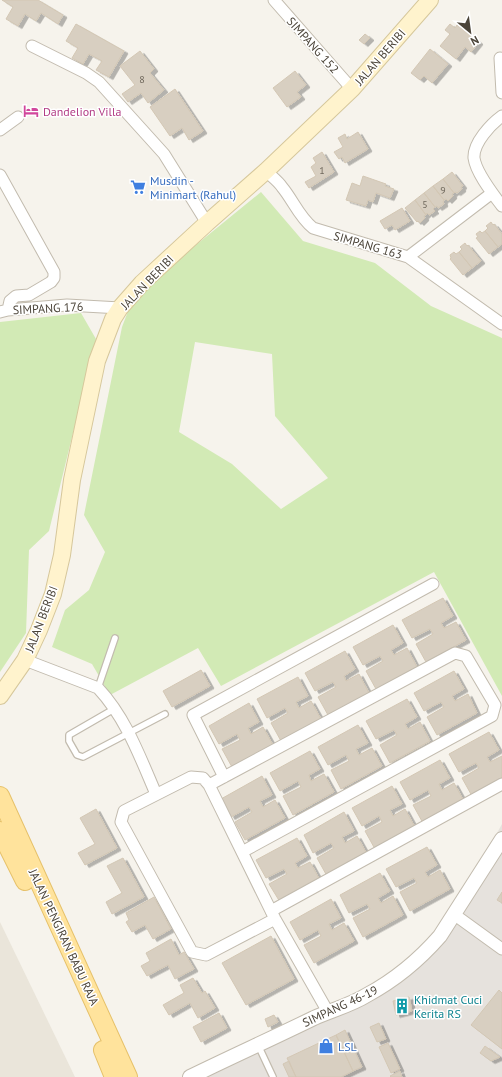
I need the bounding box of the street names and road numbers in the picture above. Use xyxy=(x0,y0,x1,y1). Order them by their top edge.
street label: SIMPANG 152 xyxy=(284,14,342,76)
street label: JALAN BERIBI xyxy=(351,26,409,89)
street label: SIMPANG 163 xyxy=(332,228,404,262)
street label: JALAN BERIBI xyxy=(117,252,177,313)
street label: SIMPANG 176 xyxy=(12,299,84,317)
street label: JALAN BERIBI xyxy=(21,584,60,655)
street label: JALAN PENGIRAN BABU RAJA xyxy=(25,866,102,1008)
street label: SIMPANG 46-19 xyxy=(300,982,380,1030)

